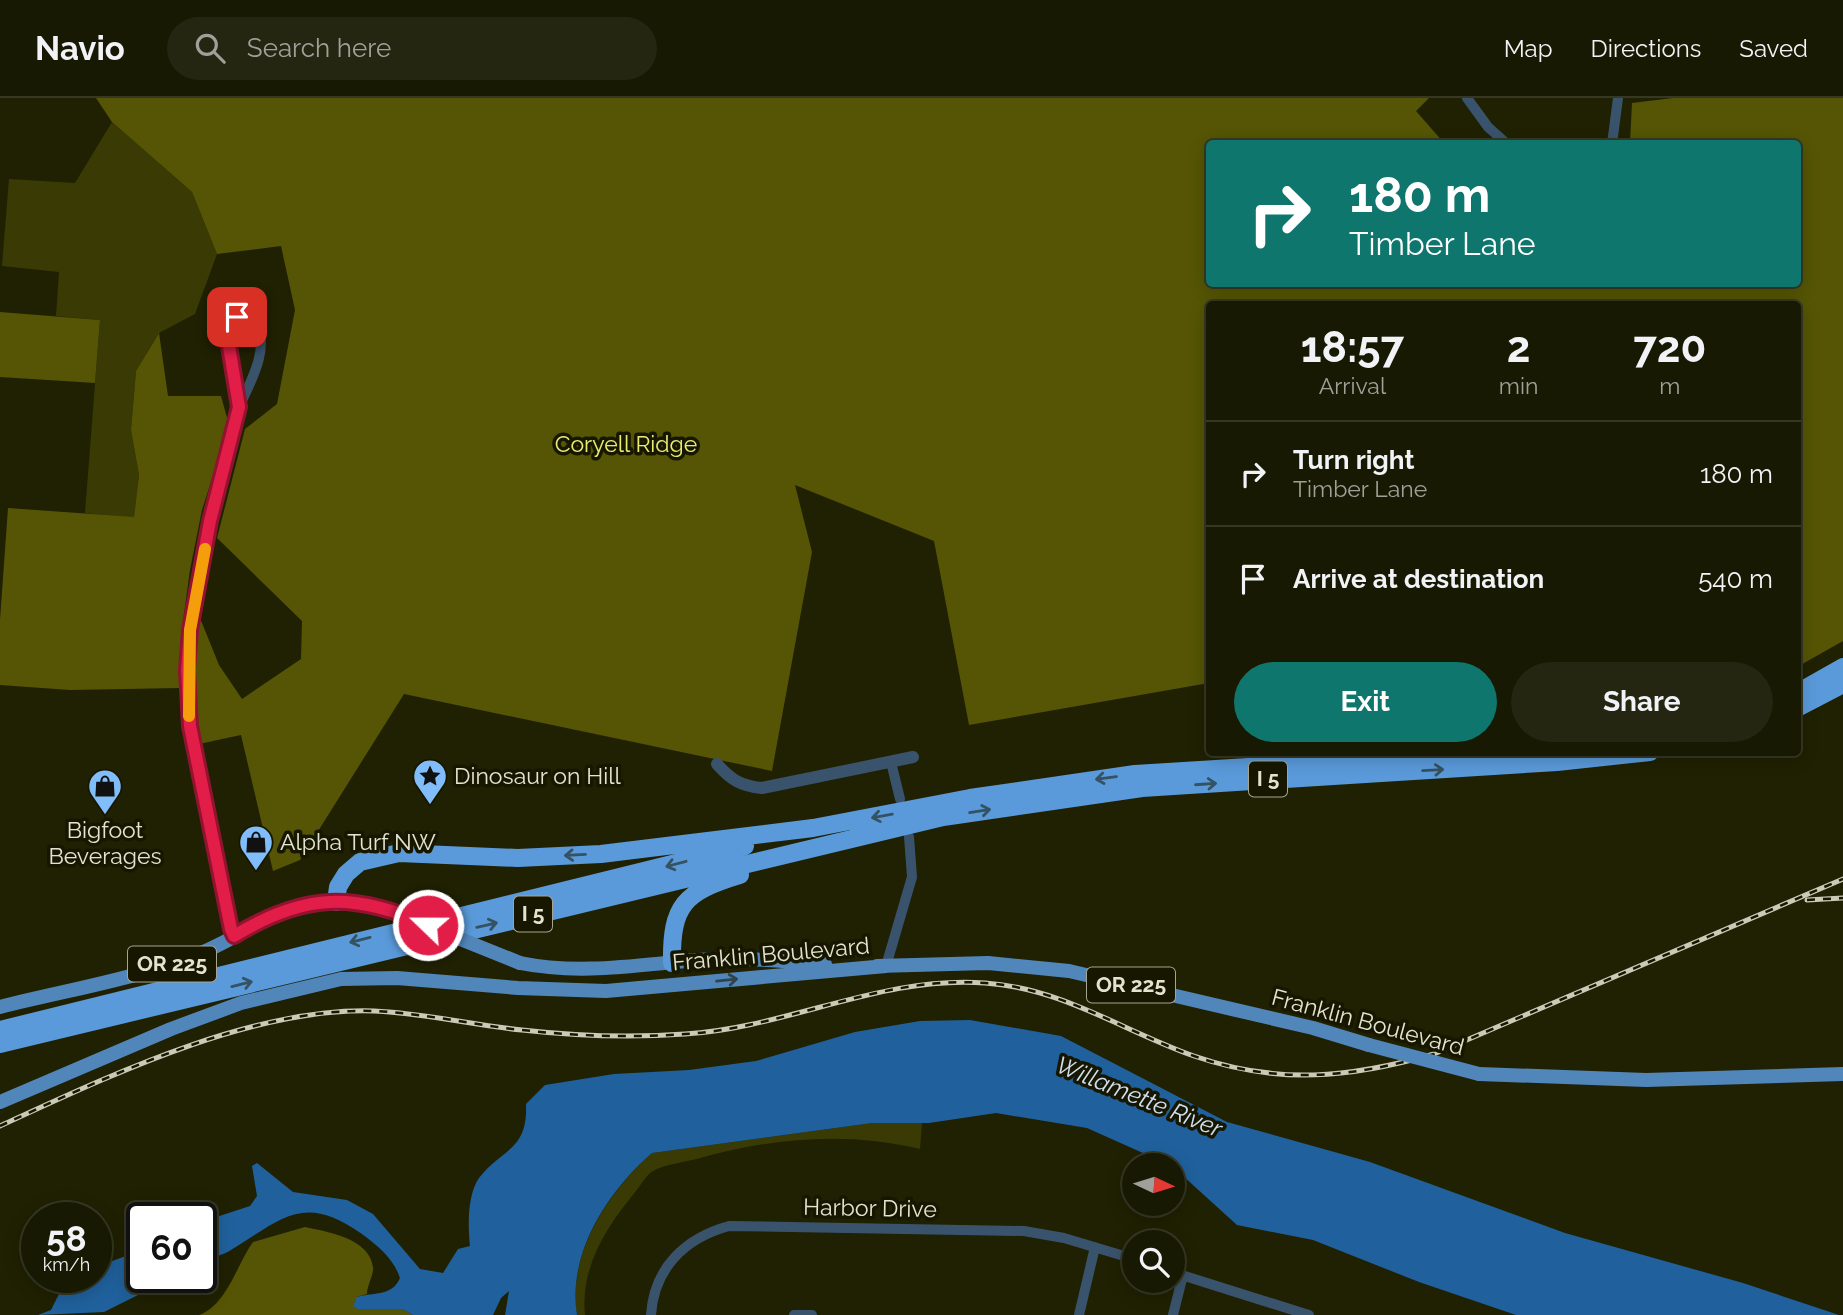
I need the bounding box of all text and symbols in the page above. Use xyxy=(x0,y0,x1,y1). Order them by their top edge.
search box xyxy=(167,17,657,80)
text: Navio xyxy=(35,29,125,68)
icon: search xyxy=(191,29,229,67)
text: Search here xyxy=(247,33,391,63)
text: Map xyxy=(1504,34,1553,63)
text: Directions xyxy=(1591,34,1701,63)
text: Saved xyxy=(1739,34,1808,63)
text: 180 m xyxy=(1349,166,1490,223)
icon: right xyxy=(1234,168,1325,259)
text: Timber Lane xyxy=(1349,225,1536,262)
pin xyxy=(207,287,267,347)
icon: arrive xyxy=(218,298,256,336)
text: 18:57 xyxy=(1301,323,1404,372)
text: 2 xyxy=(1507,323,1530,372)
text: 720 xyxy=(1633,323,1706,372)
text: Arrival xyxy=(1319,372,1386,399)
text: min xyxy=(1499,372,1538,399)
text: m xyxy=(1659,372,1680,399)
park label: Coryell Ridge xyxy=(555,430,697,457)
text: Turn right xyxy=(1293,445,1414,475)
icon: right xyxy=(1234,455,1272,493)
text: 180 m xyxy=(1700,459,1773,489)
text: Timber Lane xyxy=(1293,475,1427,502)
icon: arrive xyxy=(1234,560,1272,598)
text: Arrive at destination xyxy=(1293,564,1544,594)
text: 540 m xyxy=(1698,564,1773,594)
button: Exit xyxy=(1234,662,1497,742)
button: Share xyxy=(1511,662,1773,742)
place icon: Dinosaur on Hill xyxy=(411,757,449,806)
place label: Dinosaur on Hill xyxy=(454,762,621,789)
road number: I 5 xyxy=(1249,762,1287,796)
one-way arrow xyxy=(1421,764,1444,777)
shop icon: Bigfoot Beverages xyxy=(86,767,124,816)
one-way arrow xyxy=(1095,771,1118,784)
one-way arrow xyxy=(1194,777,1217,790)
one-way arrow xyxy=(968,804,991,817)
one-way arrow xyxy=(871,809,894,823)
place label: Bigfoot Beverages xyxy=(48,816,162,869)
shop icon: Alpha Turf NW xyxy=(237,823,275,872)
place label: Alpha Turf NW xyxy=(280,828,436,855)
one-way arrow xyxy=(564,849,587,862)
one-way arrow xyxy=(665,858,688,871)
position arrow xyxy=(391,888,465,962)
road number: I 5 xyxy=(514,896,552,932)
one-way arrow xyxy=(475,918,498,931)
street label: Franklin Boulevard xyxy=(671,931,871,976)
one-way arrow xyxy=(349,935,371,948)
road number: OR 225 xyxy=(128,946,216,982)
road number: OR 225 xyxy=(1087,968,1175,1002)
one-way arrow xyxy=(715,973,738,986)
one-way arrow xyxy=(231,977,253,990)
street label: Franklin Boulevard xyxy=(1269,983,1467,1060)
water label: Willamette River xyxy=(1052,1050,1227,1143)
north arrow xyxy=(1122,1153,1185,1216)
map controls xyxy=(1122,1153,1185,1293)
street label: Harbor Drive xyxy=(803,1193,937,1222)
speed limit sign: 60 xyxy=(126,1202,217,1293)
text: 58 xyxy=(46,1218,87,1259)
button: search xyxy=(1122,1230,1185,1293)
text: km/h xyxy=(43,1254,90,1275)

